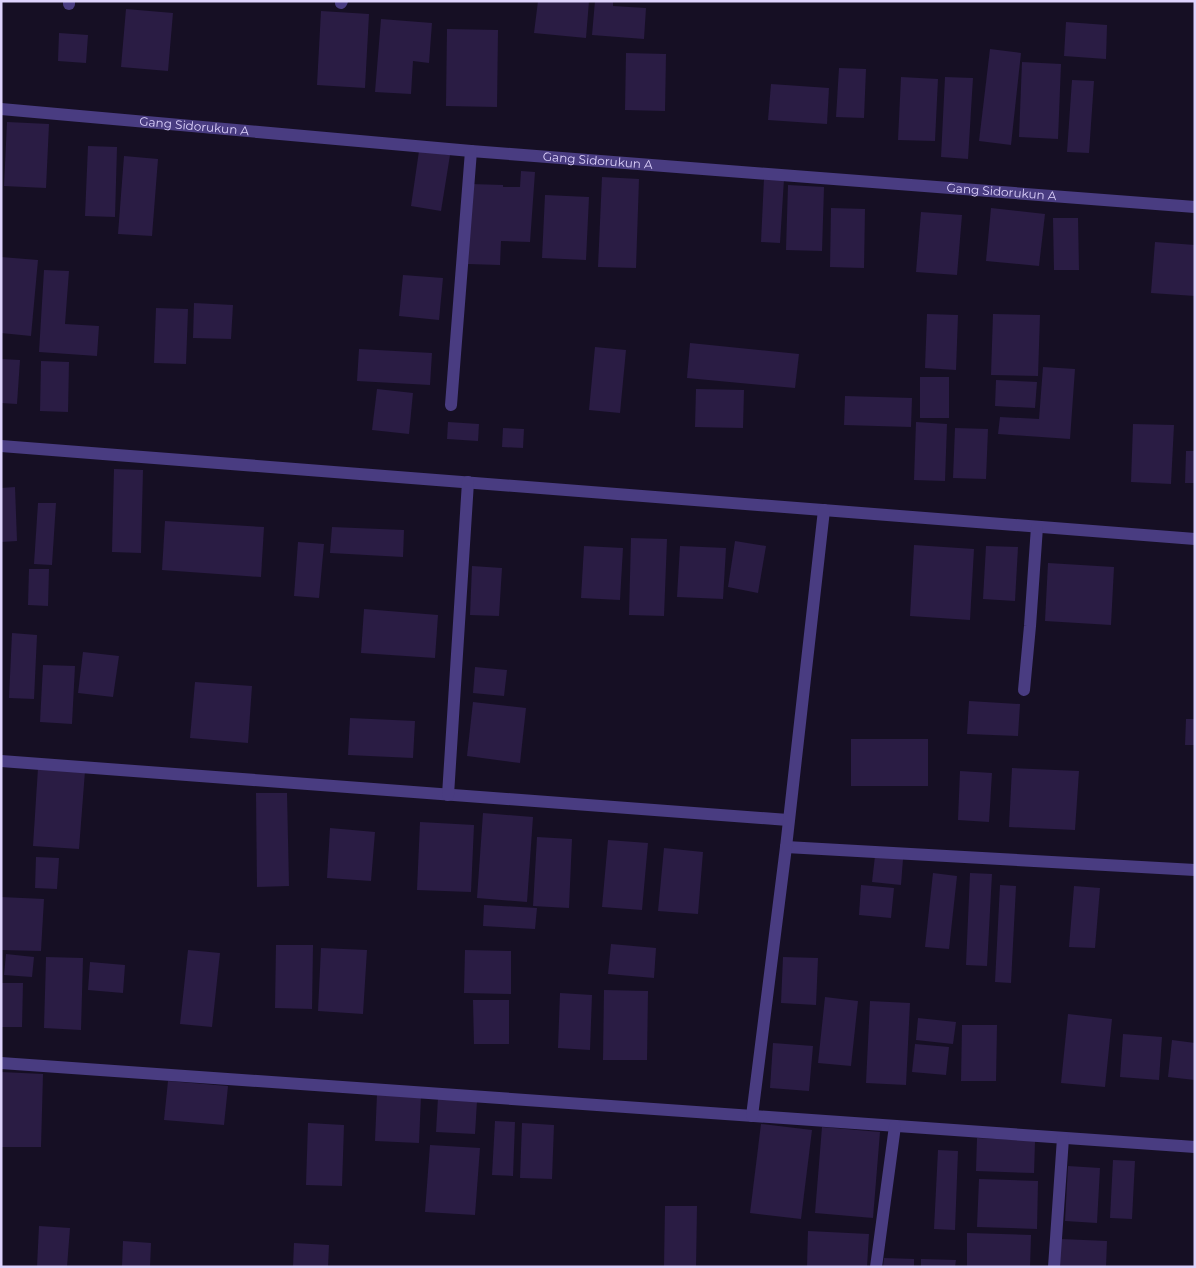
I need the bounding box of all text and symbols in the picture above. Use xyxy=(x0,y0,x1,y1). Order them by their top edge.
street label: Gang Sidorukun A xyxy=(139,113,250,138)
street label: Gang Sidorukun A xyxy=(542,149,654,172)
street label: Gang Sidorukun A xyxy=(946,180,1057,203)

